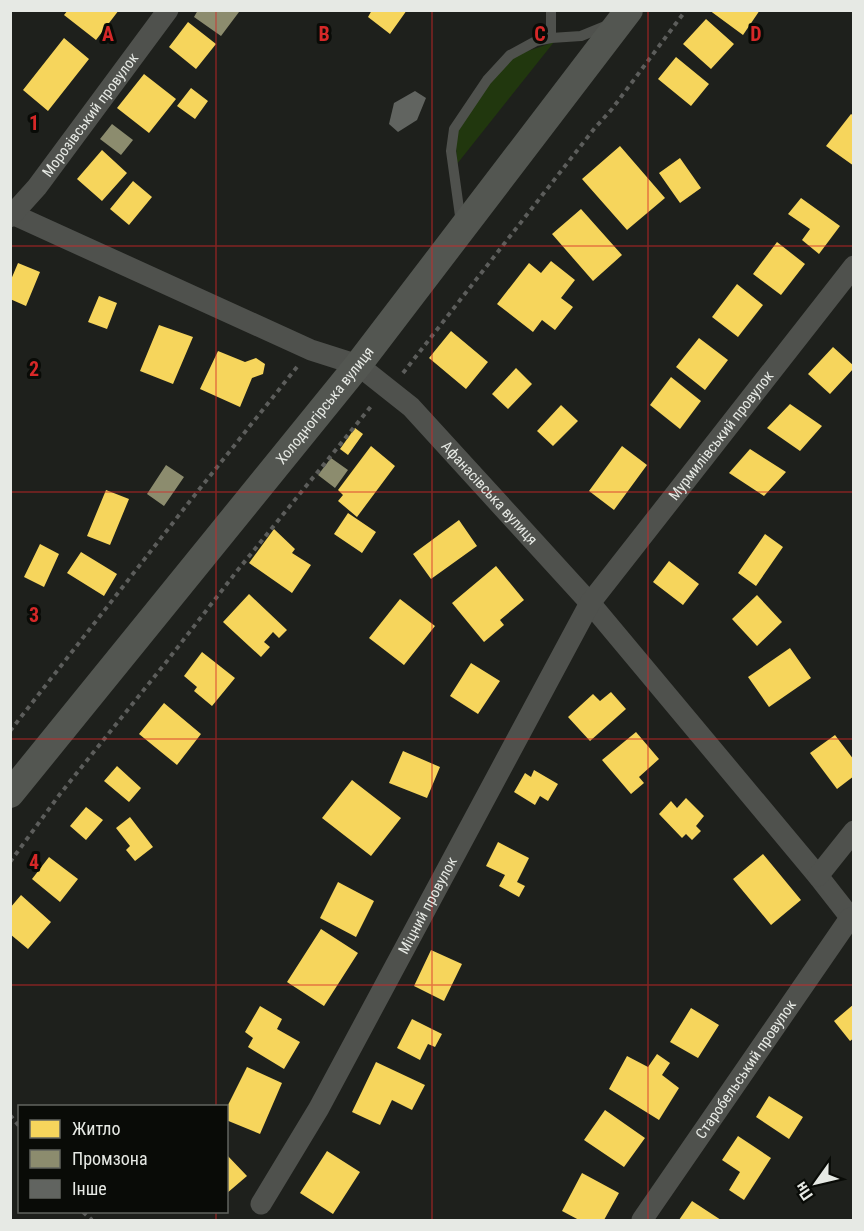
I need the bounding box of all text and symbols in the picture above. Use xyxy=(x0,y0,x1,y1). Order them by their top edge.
text: A xyxy=(102,22,114,46)
text: B xyxy=(318,22,330,46)
text: C xyxy=(534,22,546,46)
text: D xyxy=(750,22,762,46)
street label: Морозівський провулок xyxy=(38,49,142,181)
text: 1 xyxy=(29,111,39,135)
street label: Холодногірська вулиця xyxy=(272,343,378,468)
text: 2 xyxy=(29,357,39,381)
street label: Мурмилівський провулок xyxy=(665,367,777,504)
street label: Афанасівська вулиця xyxy=(438,437,541,548)
text: 3 xyxy=(29,603,39,627)
text: 4 xyxy=(29,850,39,874)
street label: Міцний провулок xyxy=(394,854,461,957)
street label: Старобельський провулок xyxy=(692,996,800,1142)
legend xyxy=(18,1105,228,1213)
text: Житло xyxy=(72,1118,121,1139)
text: Промзона xyxy=(72,1148,148,1169)
north arrow xyxy=(786,1153,846,1213)
text: Інше xyxy=(72,1178,107,1199)
text: Пн xyxy=(791,1178,817,1204)

